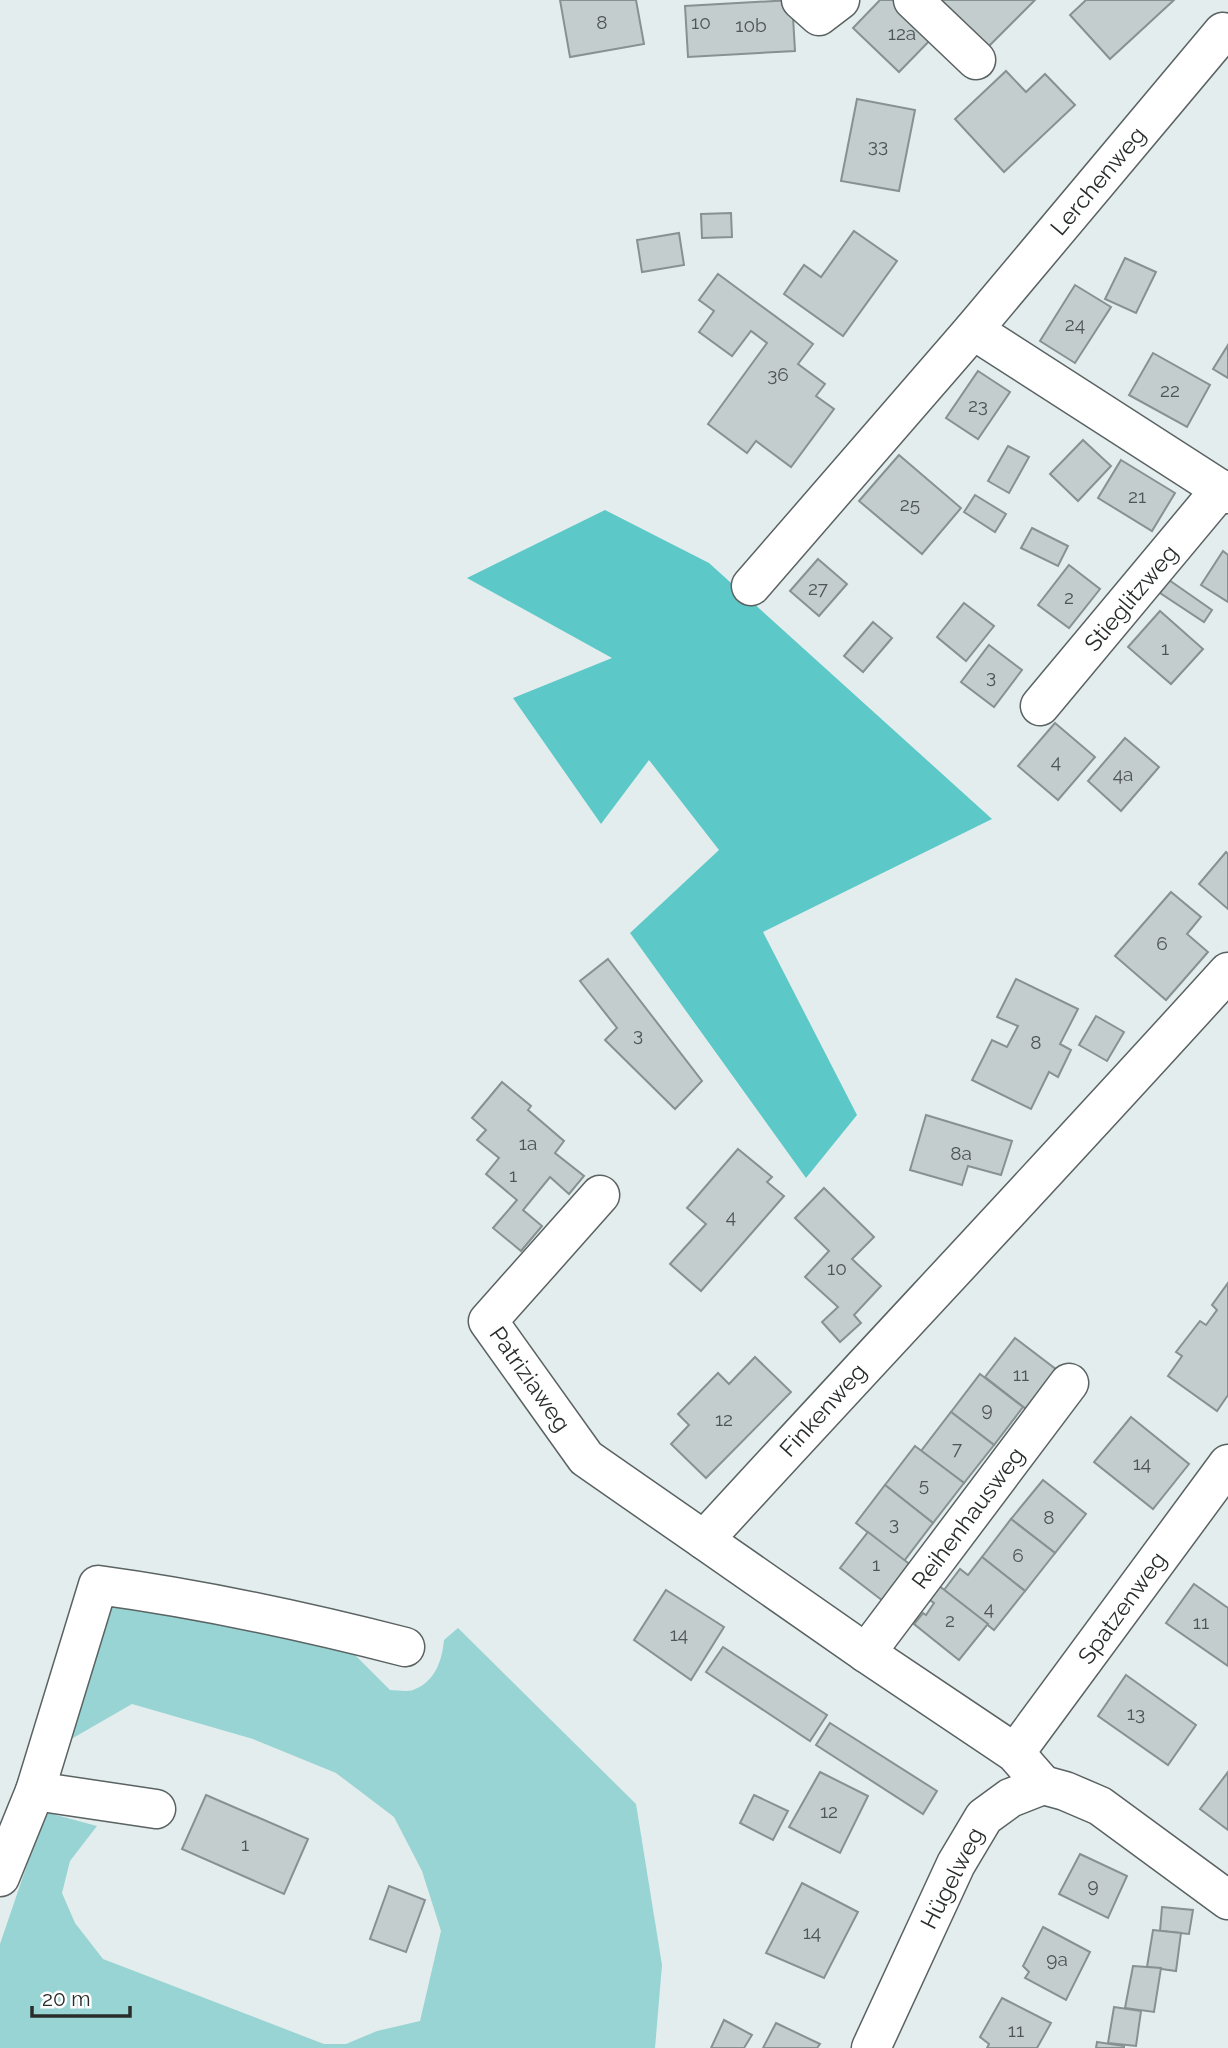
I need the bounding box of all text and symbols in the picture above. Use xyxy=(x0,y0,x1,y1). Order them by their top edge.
house number: 8 xyxy=(596,11,608,33)
house number: 10 xyxy=(691,11,711,33)
house number: 10b xyxy=(735,14,767,36)
house number: 12a xyxy=(888,22,916,44)
street label: Lerchenweg xyxy=(1045,121,1151,240)
house number: 33 xyxy=(868,134,888,156)
house number: 24 xyxy=(1065,313,1085,335)
house number: 36 xyxy=(767,363,789,385)
house number: 22 xyxy=(1160,379,1180,401)
house number: 23 xyxy=(968,394,988,416)
house number: 21 xyxy=(1128,485,1146,507)
house number: 25 xyxy=(900,493,920,515)
street label: Stieglitzweg xyxy=(1078,539,1183,656)
house number: 27 xyxy=(808,577,828,599)
house number: 2 xyxy=(1064,586,1074,608)
house number: 1 xyxy=(1161,637,1169,659)
house number: 3 xyxy=(986,665,996,687)
house number: 4 xyxy=(1051,750,1061,772)
house number: 4a xyxy=(1113,763,1133,785)
house number: 6 xyxy=(1156,932,1168,954)
house number: 3 xyxy=(633,1023,643,1045)
house number: 8 xyxy=(1030,1031,1042,1053)
house number: 1a xyxy=(519,1132,537,1154)
house number: 8a xyxy=(950,1142,972,1164)
house number: 1 xyxy=(509,1164,517,1186)
house number: 4 xyxy=(726,1205,736,1227)
house number: 10 xyxy=(827,1257,847,1279)
street label: Patriziaweg xyxy=(484,1321,576,1436)
street label: Finkenweg xyxy=(774,1357,872,1462)
house number: 11 xyxy=(1013,1363,1029,1385)
house number: 9 xyxy=(981,1398,993,1420)
house number: 12 xyxy=(715,1408,733,1430)
house number: 7 xyxy=(952,1437,962,1459)
street label: Reihenhausweg xyxy=(906,1442,1030,1594)
house number: 14 xyxy=(1133,1452,1151,1474)
house number: 5 xyxy=(919,1473,929,1495)
house number: 8 xyxy=(1043,1506,1055,1528)
house number: 3 xyxy=(889,1512,899,1534)
house number: 6 xyxy=(1012,1544,1024,1566)
street label: Spatzenweg xyxy=(1072,1546,1171,1669)
house number: 1 xyxy=(872,1553,880,1575)
house number: 4 xyxy=(984,1597,994,1619)
house number: 2 xyxy=(945,1609,955,1631)
house number: 11 xyxy=(1193,1611,1209,1633)
house number: 14 xyxy=(670,1623,688,1645)
house number: 13 xyxy=(1127,1702,1145,1724)
house number: 12 xyxy=(820,1800,838,1822)
street label: Hügelweg xyxy=(915,1823,989,1933)
house number: 1 xyxy=(241,1833,249,1855)
house number: 9 xyxy=(1087,1874,1099,1896)
house number: 14 xyxy=(803,1921,821,1943)
house number: 9a xyxy=(1046,1948,1068,1970)
scale bar xyxy=(32,1974,130,2018)
text: 20 m xyxy=(42,1986,90,2011)
house number: 11 xyxy=(1008,2019,1024,2041)

